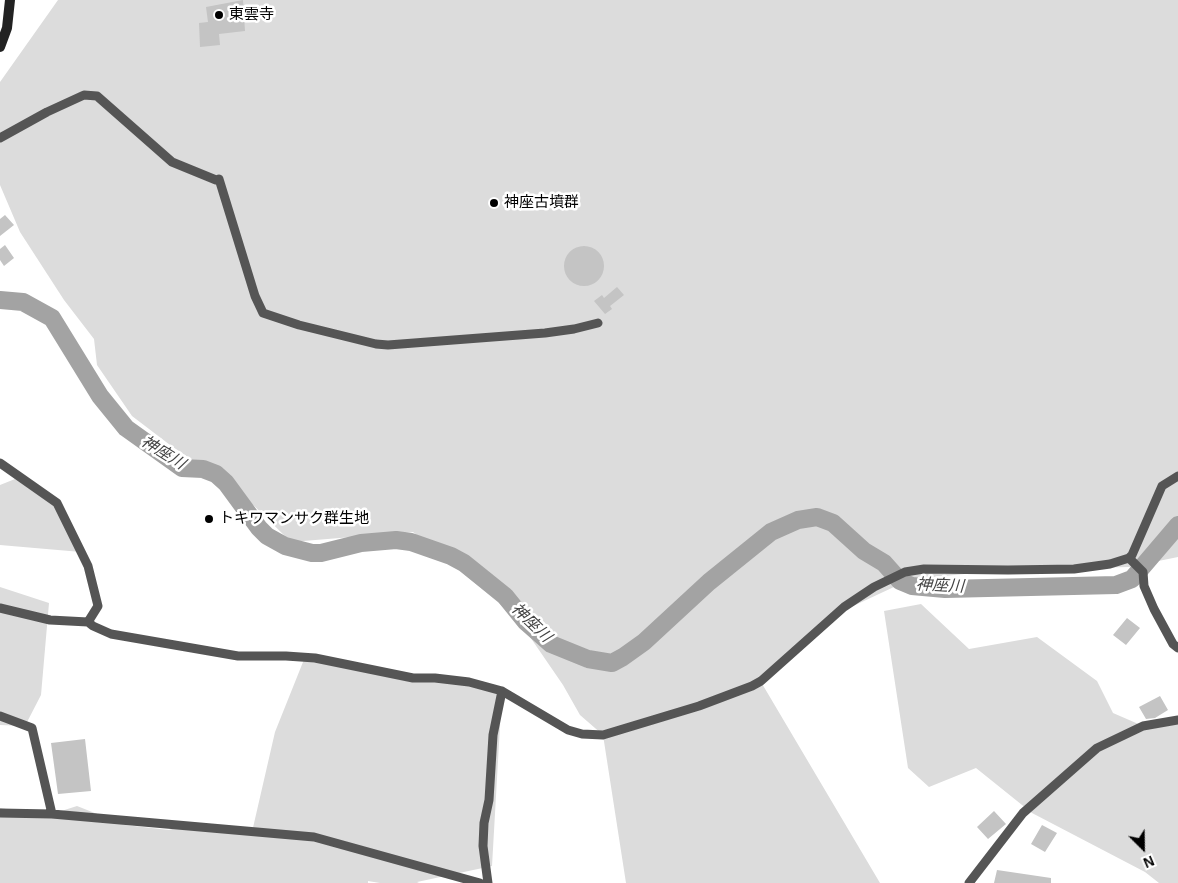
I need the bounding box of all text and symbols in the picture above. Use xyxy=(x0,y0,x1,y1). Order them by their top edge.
place label: 東雲寺 xyxy=(229,6,274,24)
marker: 東雲寺 xyxy=(213,9,225,21)
place label: 神座古墳群 xyxy=(504,194,579,212)
marker: 神座古墳群 xyxy=(488,197,500,209)
water label: 神座川 xyxy=(138,432,188,474)
place label: トキワマンサク群生地 xyxy=(219,510,369,528)
marker: トキワマンサク群生地 xyxy=(203,513,215,525)
water label: 神座川 xyxy=(916,575,964,597)
water label: 神座川 xyxy=(507,599,555,647)
north arrow xyxy=(1118,823,1168,873)
text: N xyxy=(1141,852,1157,871)

